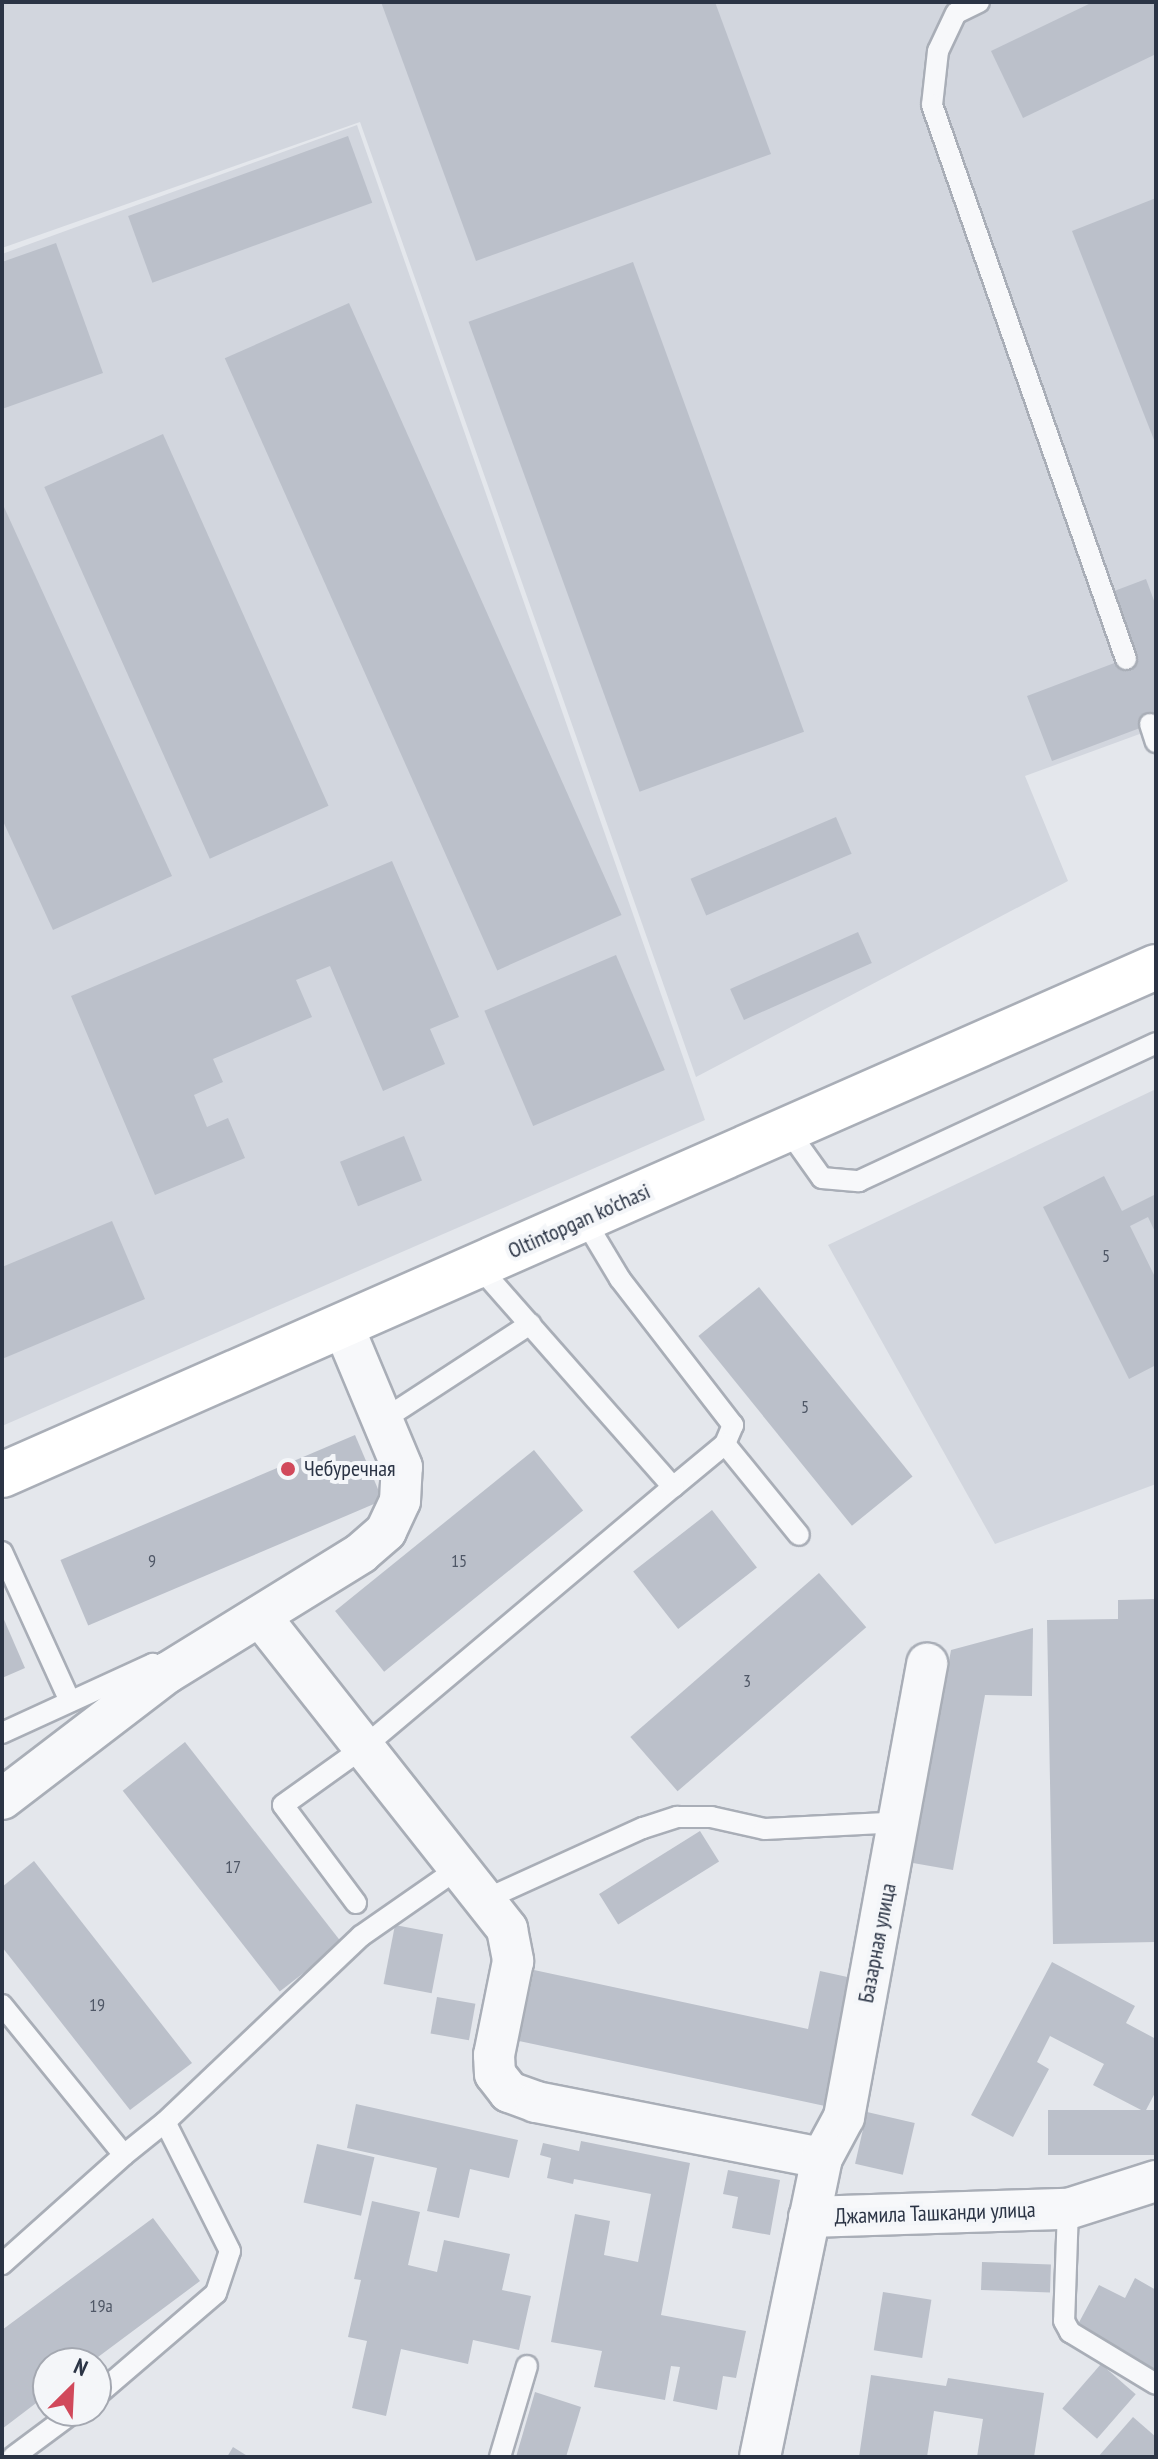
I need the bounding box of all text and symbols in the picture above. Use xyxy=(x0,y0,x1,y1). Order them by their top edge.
street label: Oltintopgan ko'chasi xyxy=(504,1178,654,1264)
house number: 5 xyxy=(1102,1245,1110,1267)
house number: 5 xyxy=(801,1396,809,1418)
place label: Чебуречная xyxy=(304,1456,396,1482)
marker: Чебуречная xyxy=(279,1460,297,1478)
house number: 9 xyxy=(148,1550,156,1572)
house number: 15 xyxy=(451,1550,467,1572)
house number: 3 xyxy=(743,1670,751,1692)
house number: 17 xyxy=(225,1856,241,1878)
street label: Базарная улица xyxy=(852,1881,902,2005)
house number: 19 xyxy=(89,1994,105,2016)
street label: Джамила Ташканди улица xyxy=(834,2196,1036,2230)
house number: 19а xyxy=(89,2295,113,2317)
north arrow xyxy=(32,2347,112,2427)
text: N xyxy=(70,2352,92,2382)

